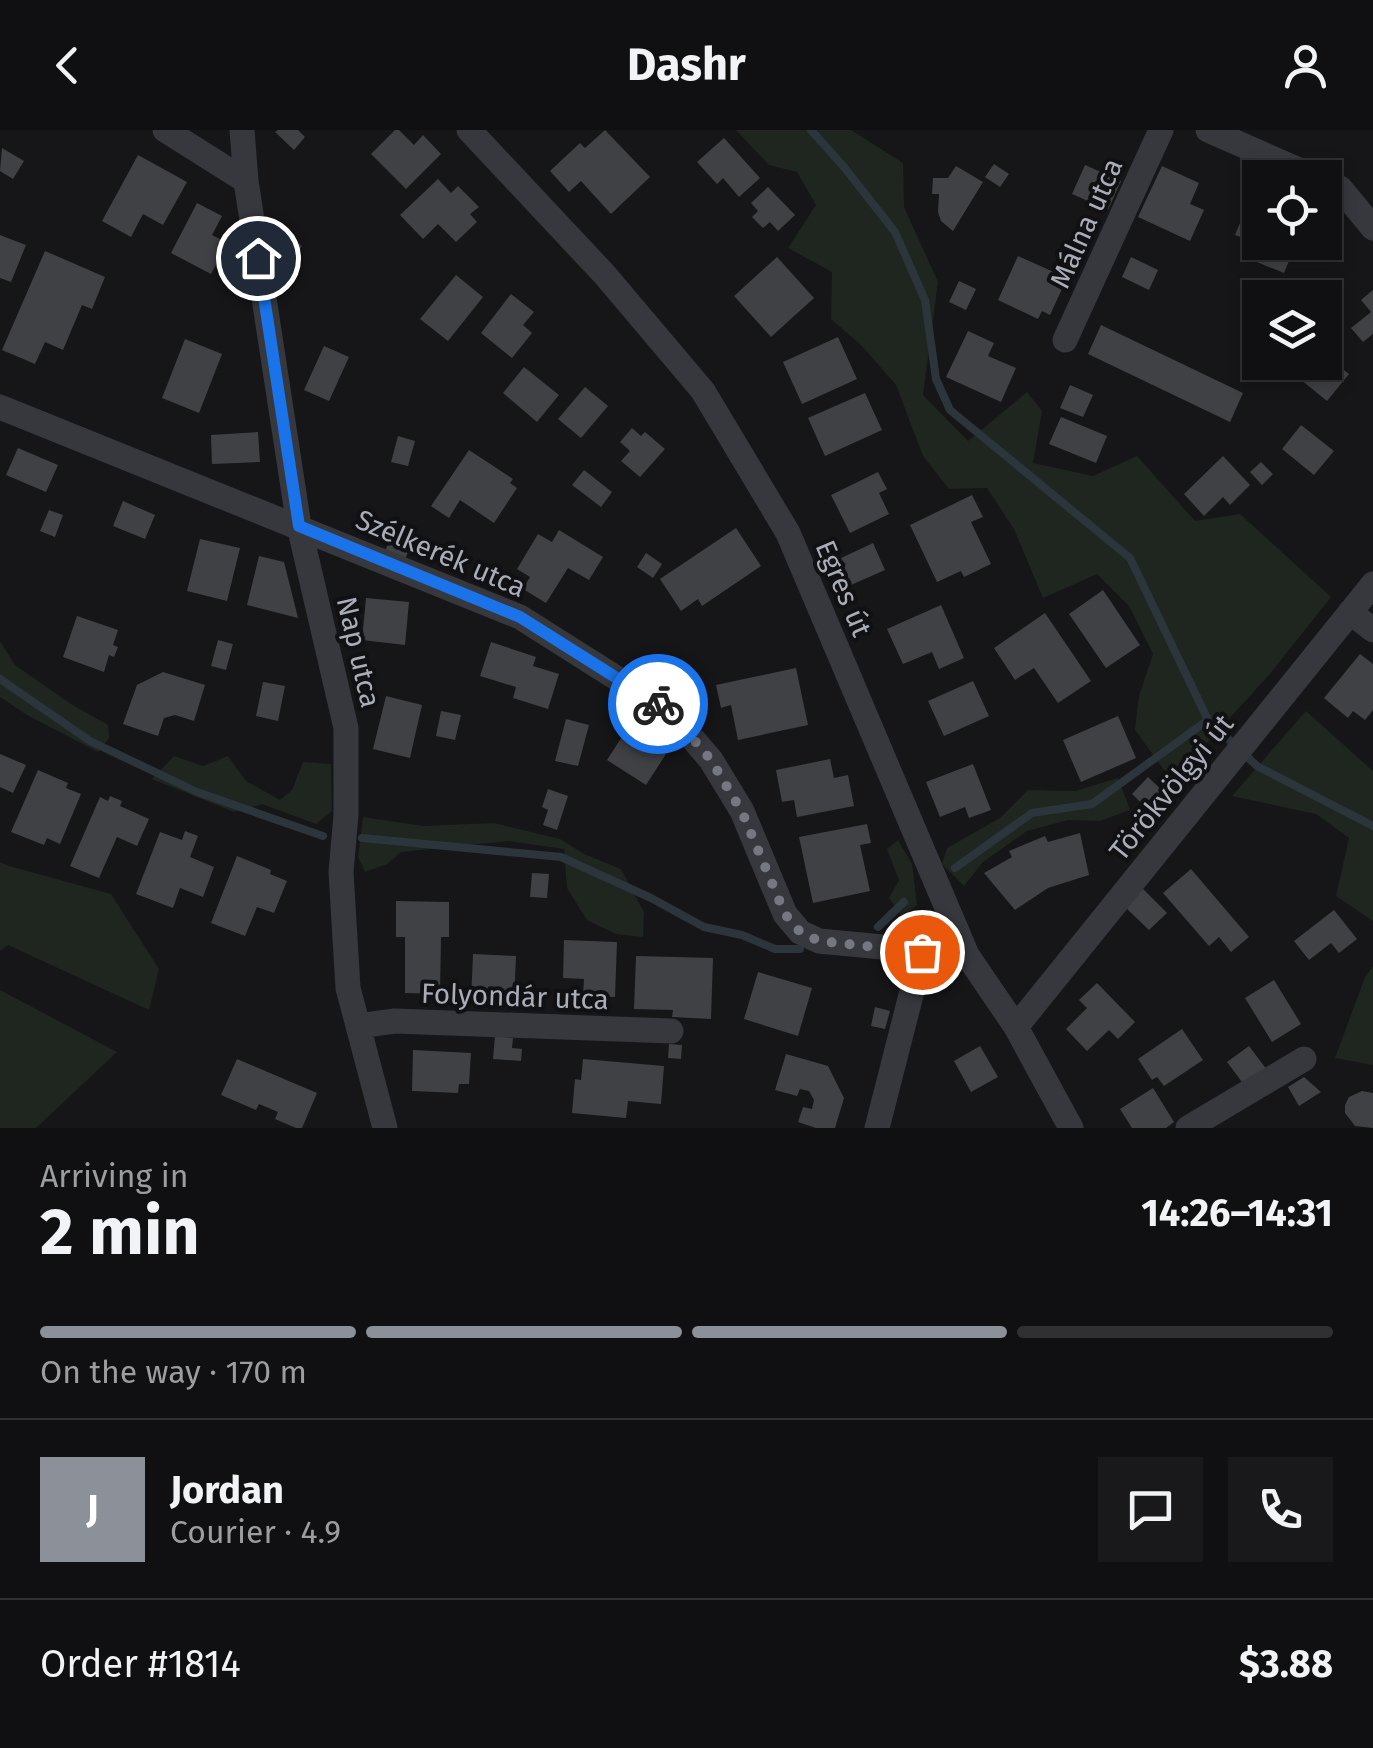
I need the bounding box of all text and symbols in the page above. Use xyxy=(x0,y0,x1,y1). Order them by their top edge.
icon: back xyxy=(40,38,95,93)
text: Dashr xyxy=(627,38,746,92)
icon: person xyxy=(1278,38,1333,93)
street label: Málna utca xyxy=(1043,153,1130,293)
map controls xyxy=(1242,160,1342,380)
button: locate xyxy=(1242,160,1342,260)
pin xyxy=(216,216,301,301)
icon: home xyxy=(231,231,286,286)
button: layers xyxy=(1242,280,1342,380)
street label: Szélkerék utca xyxy=(351,503,531,604)
street label: Egres út xyxy=(809,535,879,642)
street label: Nap utca xyxy=(330,593,387,711)
courier xyxy=(608,654,708,754)
icon: bike xyxy=(631,677,686,732)
street label: Törökvölgyi út xyxy=(1102,707,1241,867)
pin xyxy=(880,910,965,995)
icon: bag xyxy=(895,925,950,980)
street label: Folyondár utca xyxy=(420,977,610,1016)
text: Arriving in xyxy=(40,1157,188,1195)
text: 14:26–14:31 xyxy=(1141,1190,1333,1236)
text: 2 min xyxy=(40,1193,200,1271)
text: On the way · 170 m xyxy=(40,1353,307,1391)
button: chat xyxy=(1098,1457,1203,1562)
button: phone xyxy=(1228,1457,1333,1562)
text: Jordan xyxy=(170,1467,284,1513)
text: J xyxy=(86,1486,99,1532)
text: Courier · 4.9 xyxy=(170,1513,341,1551)
text: Order #1814 xyxy=(40,1641,241,1687)
text: $3.88 xyxy=(1239,1641,1333,1687)

